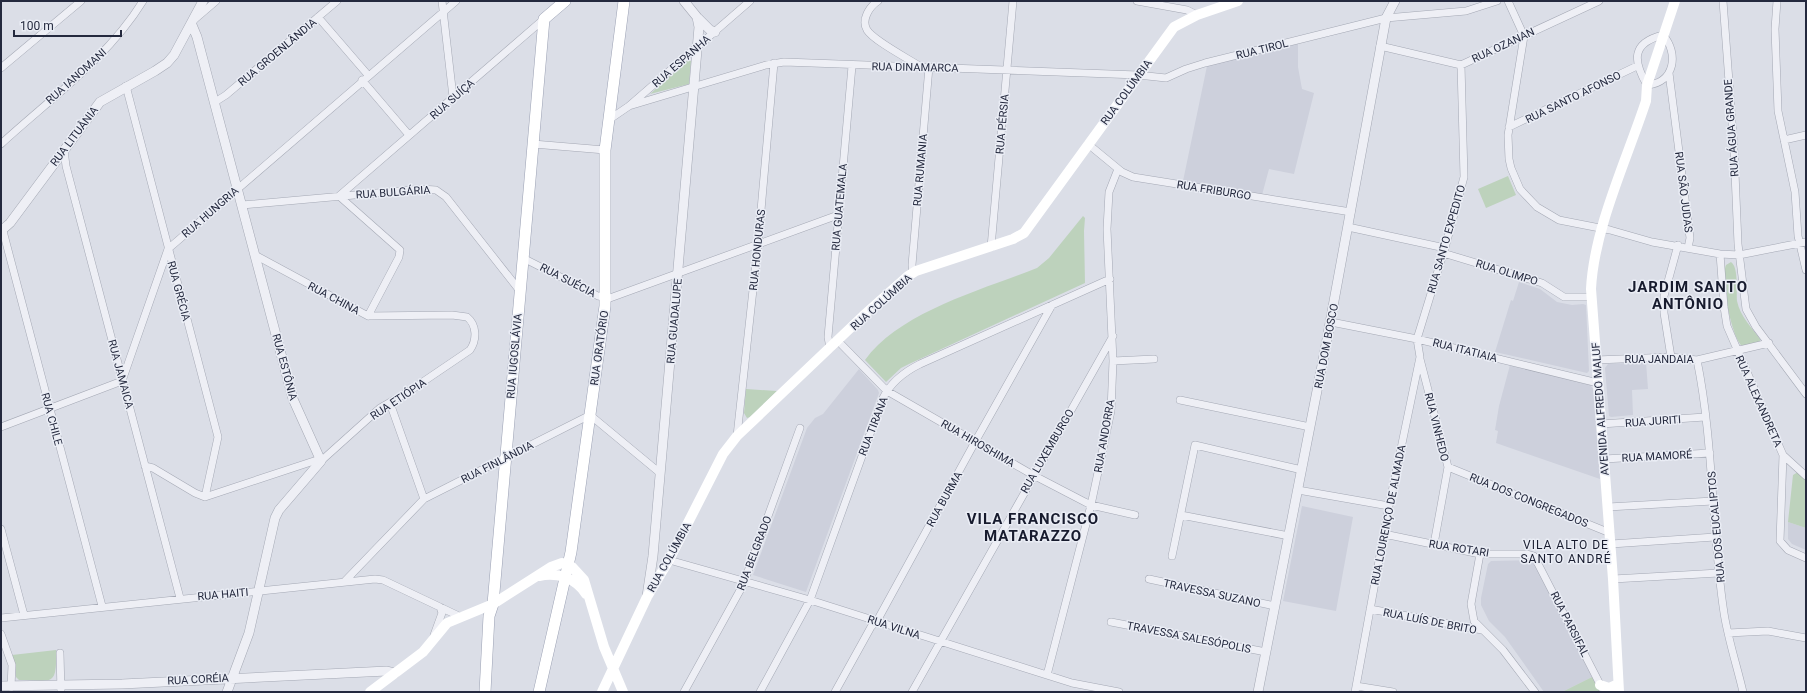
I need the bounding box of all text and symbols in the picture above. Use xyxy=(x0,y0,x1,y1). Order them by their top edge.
scale bar xyxy=(14,12,121,38)
street label: RUA GROENLÂNDIA xyxy=(236,15,320,89)
text: 100 m xyxy=(20,19,54,33)
street label: RUA OZANAN xyxy=(1470,25,1537,66)
street label: RUA ESPANHA xyxy=(650,32,714,90)
street label: RUA TIROL xyxy=(1235,37,1290,62)
street label: RUA IANOMANI xyxy=(43,46,109,107)
street label: RUA COLÚMBIA xyxy=(1098,56,1155,128)
street label: RUA DINAMARCA xyxy=(871,60,959,75)
street label: RUA SANTO AFONSO xyxy=(1523,69,1623,126)
street label: RUA SUÍÇA xyxy=(427,76,478,122)
street label: RUA ÁGUA GRANDE xyxy=(1722,79,1741,177)
street label: RUA PÉRSIA xyxy=(993,93,1012,155)
street label: RUA LITUÂNIA xyxy=(48,103,102,169)
street label: RUA RUMANIA xyxy=(911,133,930,207)
street label: RUA SÃO JUDAS xyxy=(1672,151,1695,234)
street label: RUA GUATEMALA xyxy=(829,162,850,251)
street label: RUA FRIBURGO xyxy=(1176,178,1252,203)
street label: RUA BULGÁRIA xyxy=(355,183,432,202)
street label: RUA SANTO EXPEDITO xyxy=(1425,183,1468,295)
street label: RUA HUNGRIA xyxy=(179,184,242,241)
street label: RUA HONDURAS xyxy=(747,208,768,291)
street label: RUA OLIMPO xyxy=(1474,257,1539,288)
street label: RUA GRÉCIA xyxy=(164,260,193,323)
street label: RUA SUÉCIA xyxy=(538,261,599,300)
street label: RUA COLÚMBIA xyxy=(848,271,915,333)
street label: RUA GUADALUPE xyxy=(664,278,685,364)
district label: JARDIM SANTO ANTÔNIO xyxy=(1628,278,1748,313)
street label: RUA CHINA xyxy=(306,279,363,318)
street label: RUA DOM BOSCO xyxy=(1312,302,1341,390)
street label: RUA ORATÓRIO xyxy=(588,310,611,387)
street label: RUA IUGOSLÁVIA xyxy=(504,312,525,399)
street label: RUA ESTÔNIA xyxy=(269,332,300,403)
street label: RUA ITATIAIA xyxy=(1431,336,1499,365)
street label: RUA JAMAICA xyxy=(105,338,136,411)
street label: AVENIDA ALFREDO MALUF xyxy=(1589,342,1612,476)
street label: RUA JANDAIA xyxy=(1624,353,1694,366)
street label: RUA ALEXANDRETA xyxy=(1733,354,1785,450)
street label: RUA ETIÓPIA xyxy=(368,376,429,423)
street label: RUA CHILE xyxy=(38,391,65,447)
street label: RUA VINHEDO xyxy=(1422,391,1451,463)
street label: RUA TIRANA xyxy=(856,394,891,458)
street label: RUA ANDORRA xyxy=(1092,398,1117,474)
street label: RUA LUXEMBURGO xyxy=(1018,407,1077,496)
street label: RUA JURITI xyxy=(1625,413,1681,430)
street label: RUA HIROSHIMA xyxy=(938,417,1018,470)
street label: RUA FINLÂNDIA xyxy=(459,438,536,486)
street label: RUA LOURENÇO DE ALMADA xyxy=(1368,443,1409,586)
street label: RUA MAMORÉ xyxy=(1621,448,1693,465)
street label: RUA BURMA xyxy=(924,469,965,529)
street label: RUA DOS EUCALIPTOS xyxy=(1705,470,1728,583)
street label: RUA DOS CONGREGADOS xyxy=(1468,471,1590,530)
district label: VILA FRANCISCO MATARAZZO xyxy=(967,510,1099,545)
street label: RUA BELGRADO xyxy=(734,514,775,592)
street label: RUA COLÚMBIA xyxy=(645,519,694,594)
street label: RUA ROTARI xyxy=(1428,537,1490,560)
district label: VILA ALTO DE SANTO ANDRÉ xyxy=(1520,538,1612,566)
street label: TRAVESSA SUZANO xyxy=(1162,577,1262,610)
street label: RUA HAITI xyxy=(197,586,249,603)
street label: RUA PARSIFAL xyxy=(1548,589,1592,659)
street label: RUA LUÍS DE BRITO xyxy=(1382,606,1478,637)
street label: RUA VILNA xyxy=(866,613,923,642)
street label: TRAVESSA SALESÓPOLIS xyxy=(1126,619,1253,656)
street label: RUA CORÉIA xyxy=(167,671,230,688)

